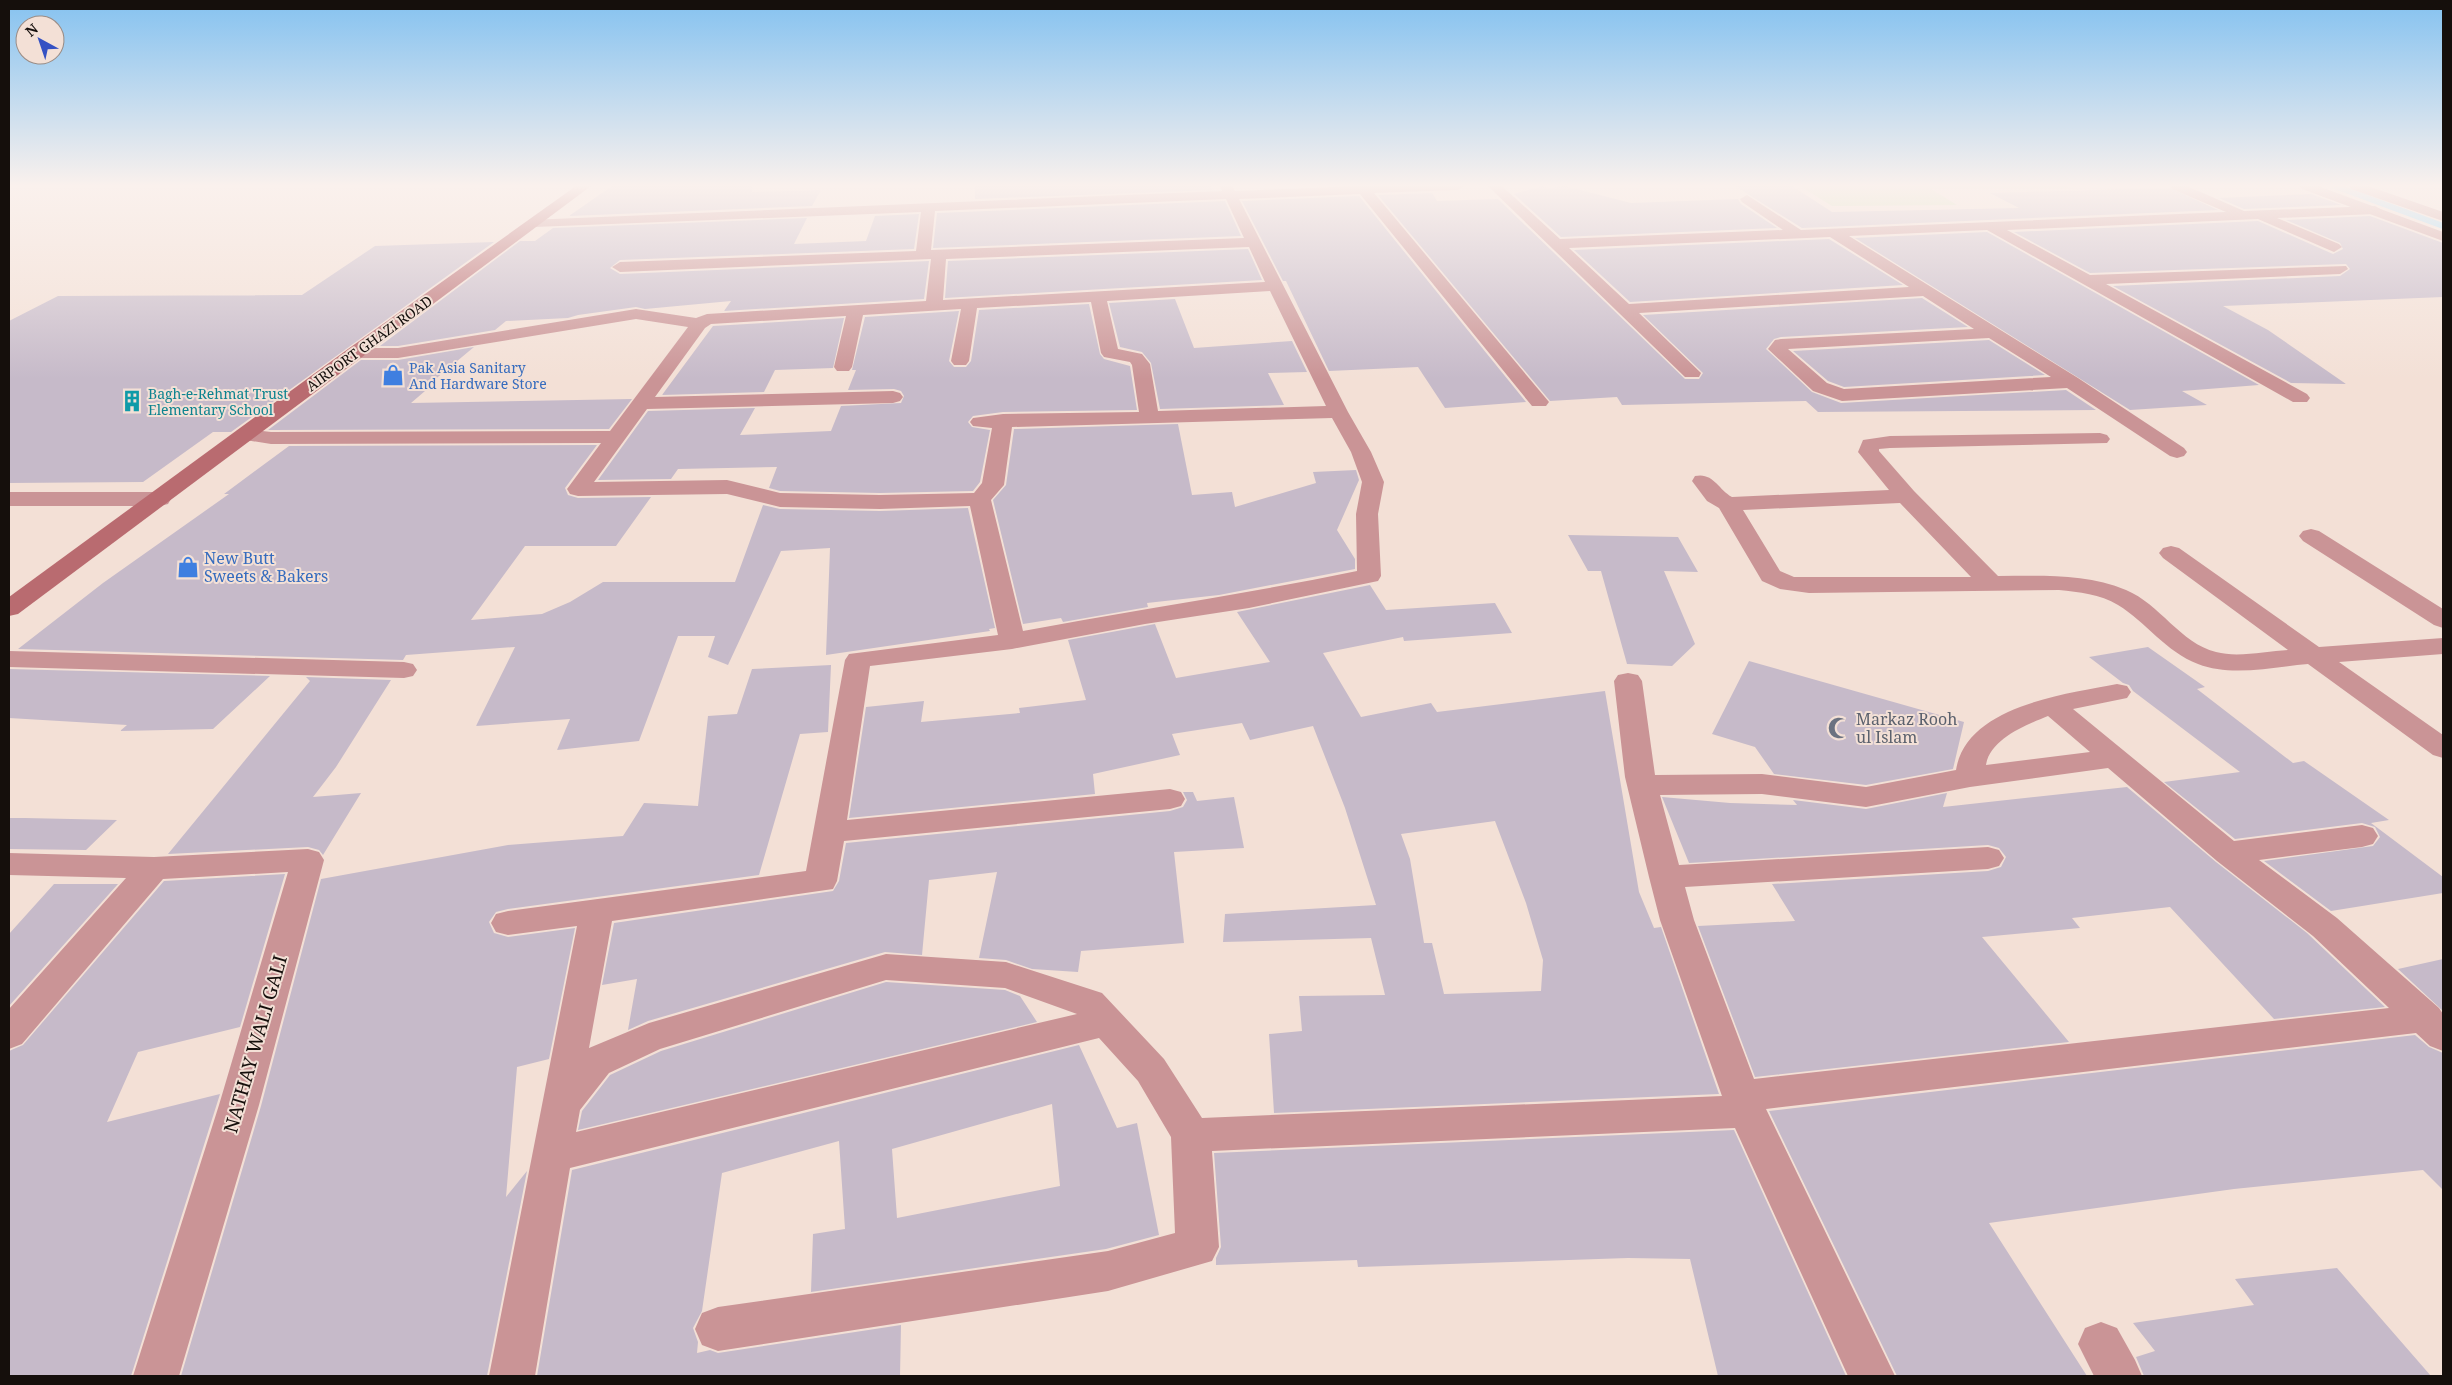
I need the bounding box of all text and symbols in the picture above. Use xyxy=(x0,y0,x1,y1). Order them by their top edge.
north arrow xyxy=(15,15,65,65)
text: N xyxy=(21,19,42,40)
street label: AIRPORT GHAZI ROAD xyxy=(302,291,436,395)
place label: Pak Asia Sanitary And Hardware Store xyxy=(409,358,547,393)
shop icon: Pak Asia Sanitary And Hardware Store xyxy=(380,362,406,388)
place label: Bagh-e-Rehmat Trust Elementary School xyxy=(148,384,288,419)
building icon: Bagh-e-Rehmat Trust Elementary School xyxy=(119,388,145,414)
place label: New Butt Sweets & Bakers xyxy=(204,547,328,587)
shop icon: New Butt Sweets & Bakers xyxy=(175,554,201,580)
place label: Markaz Rooh ul Islam xyxy=(1856,708,1957,748)
mosque icon: Markaz Rooh ul Islam xyxy=(1826,715,1852,741)
street label: NATHAY WALI GALI xyxy=(217,952,293,1136)

